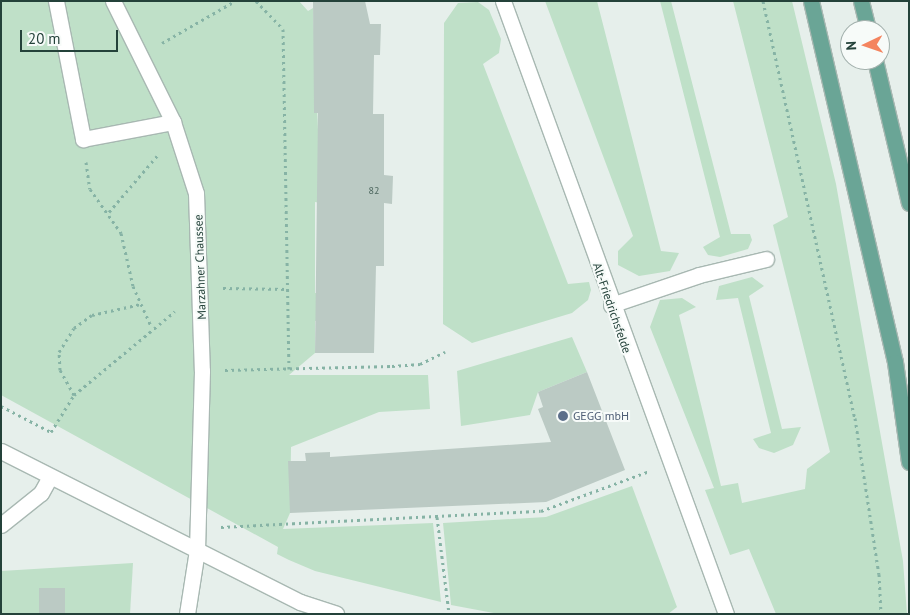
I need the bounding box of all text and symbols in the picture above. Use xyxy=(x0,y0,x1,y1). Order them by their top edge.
scale bar xyxy=(22,20,120,52)
north arrow xyxy=(840,20,890,70)
text: 20 m xyxy=(28,29,61,48)
text: N xyxy=(842,41,860,51)
house number: 82 xyxy=(369,185,379,197)
street label: Marzahner Chaussee xyxy=(191,214,209,320)
street label: Alt-Friedrichsfelde xyxy=(590,261,634,355)
place label: GEGG mbH xyxy=(573,409,629,423)
marker: GEGG mbH xyxy=(557,410,569,422)

